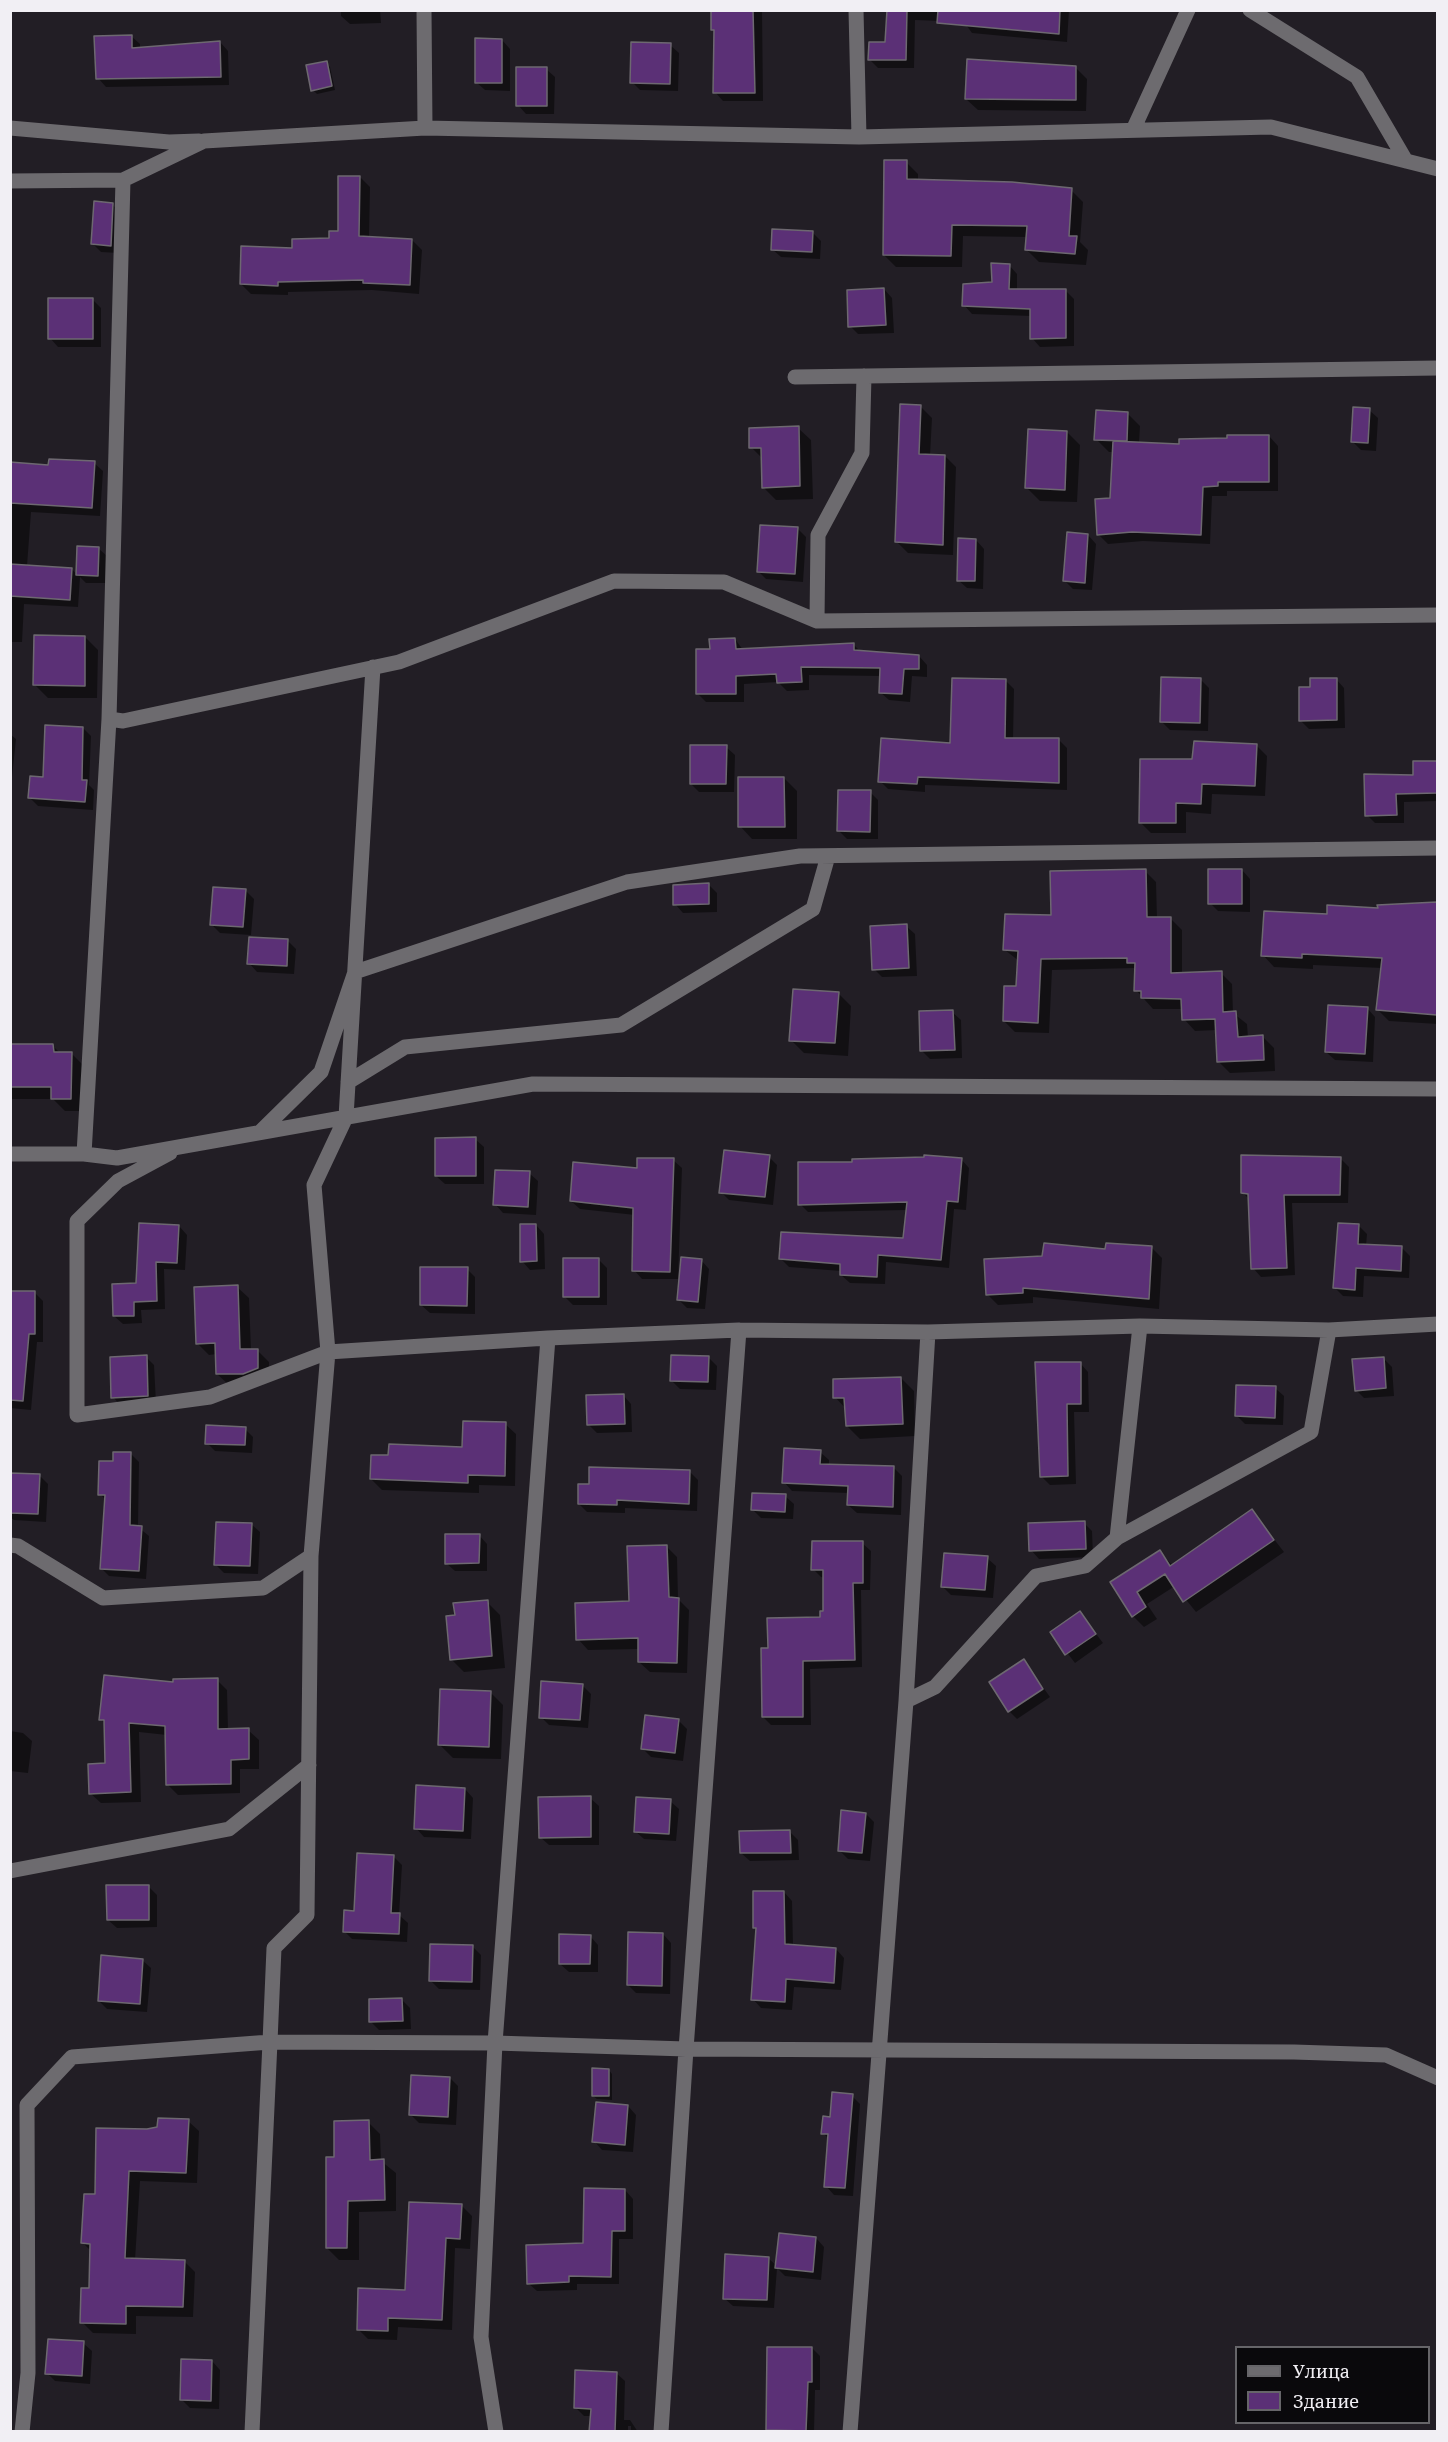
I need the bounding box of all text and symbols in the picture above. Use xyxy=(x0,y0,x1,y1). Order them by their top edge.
legend xyxy=(1235,2346,1430,2424)
text: Улица xyxy=(1293,2359,1350,2383)
text: Здание xyxy=(1293,2389,1359,2413)

